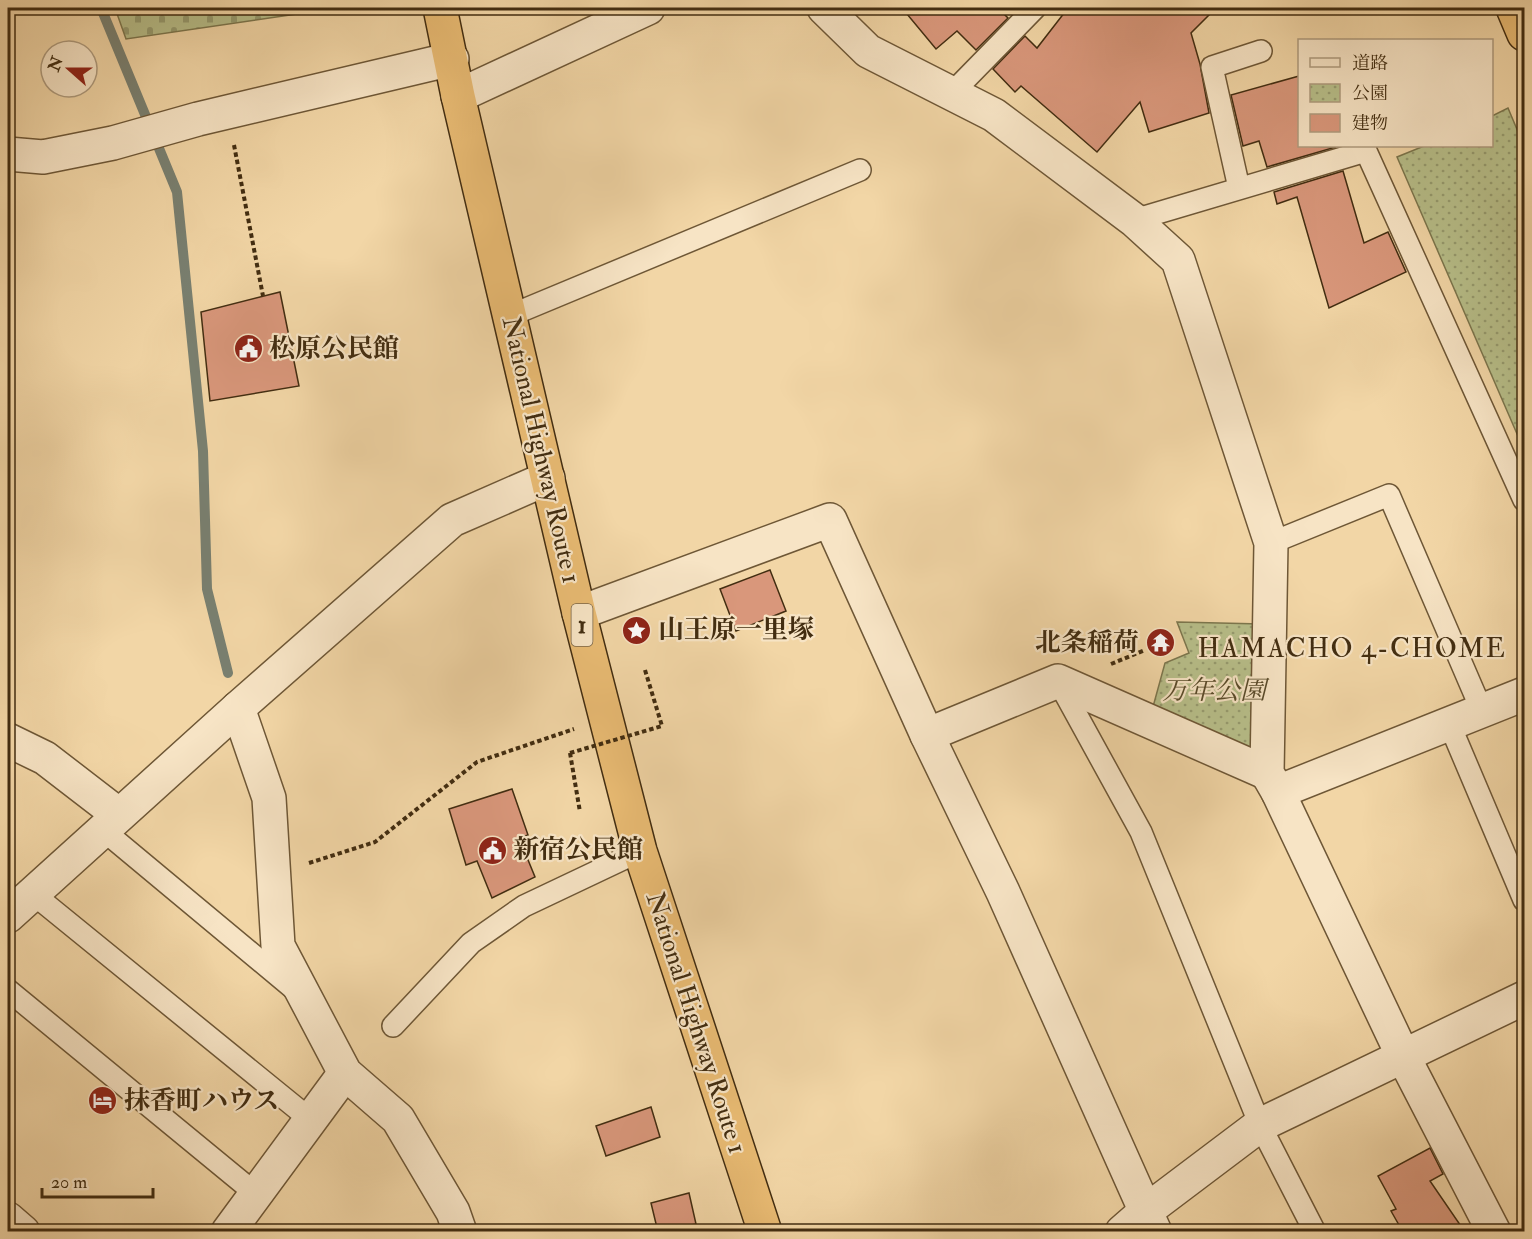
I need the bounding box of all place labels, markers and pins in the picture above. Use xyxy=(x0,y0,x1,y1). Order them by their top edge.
public building icon: 松原公民館 xyxy=(232,333,264,365)
place label: 松原公民館 xyxy=(269,333,399,365)
place icon: 山王原一里塚 xyxy=(621,614,653,646)
place label: 山王原一里塚 xyxy=(658,614,814,646)
place label: 北条稲荷 xyxy=(1035,627,1139,659)
temple icon: 北条稲荷 xyxy=(1144,627,1176,659)
public building icon: 新宿公民館 xyxy=(476,834,508,866)
place label: 新宿公民館 xyxy=(513,834,643,866)
hotel icon: 抹香町ハウス xyxy=(87,1085,119,1117)
place label: 抹香町ハウス xyxy=(124,1085,279,1117)

